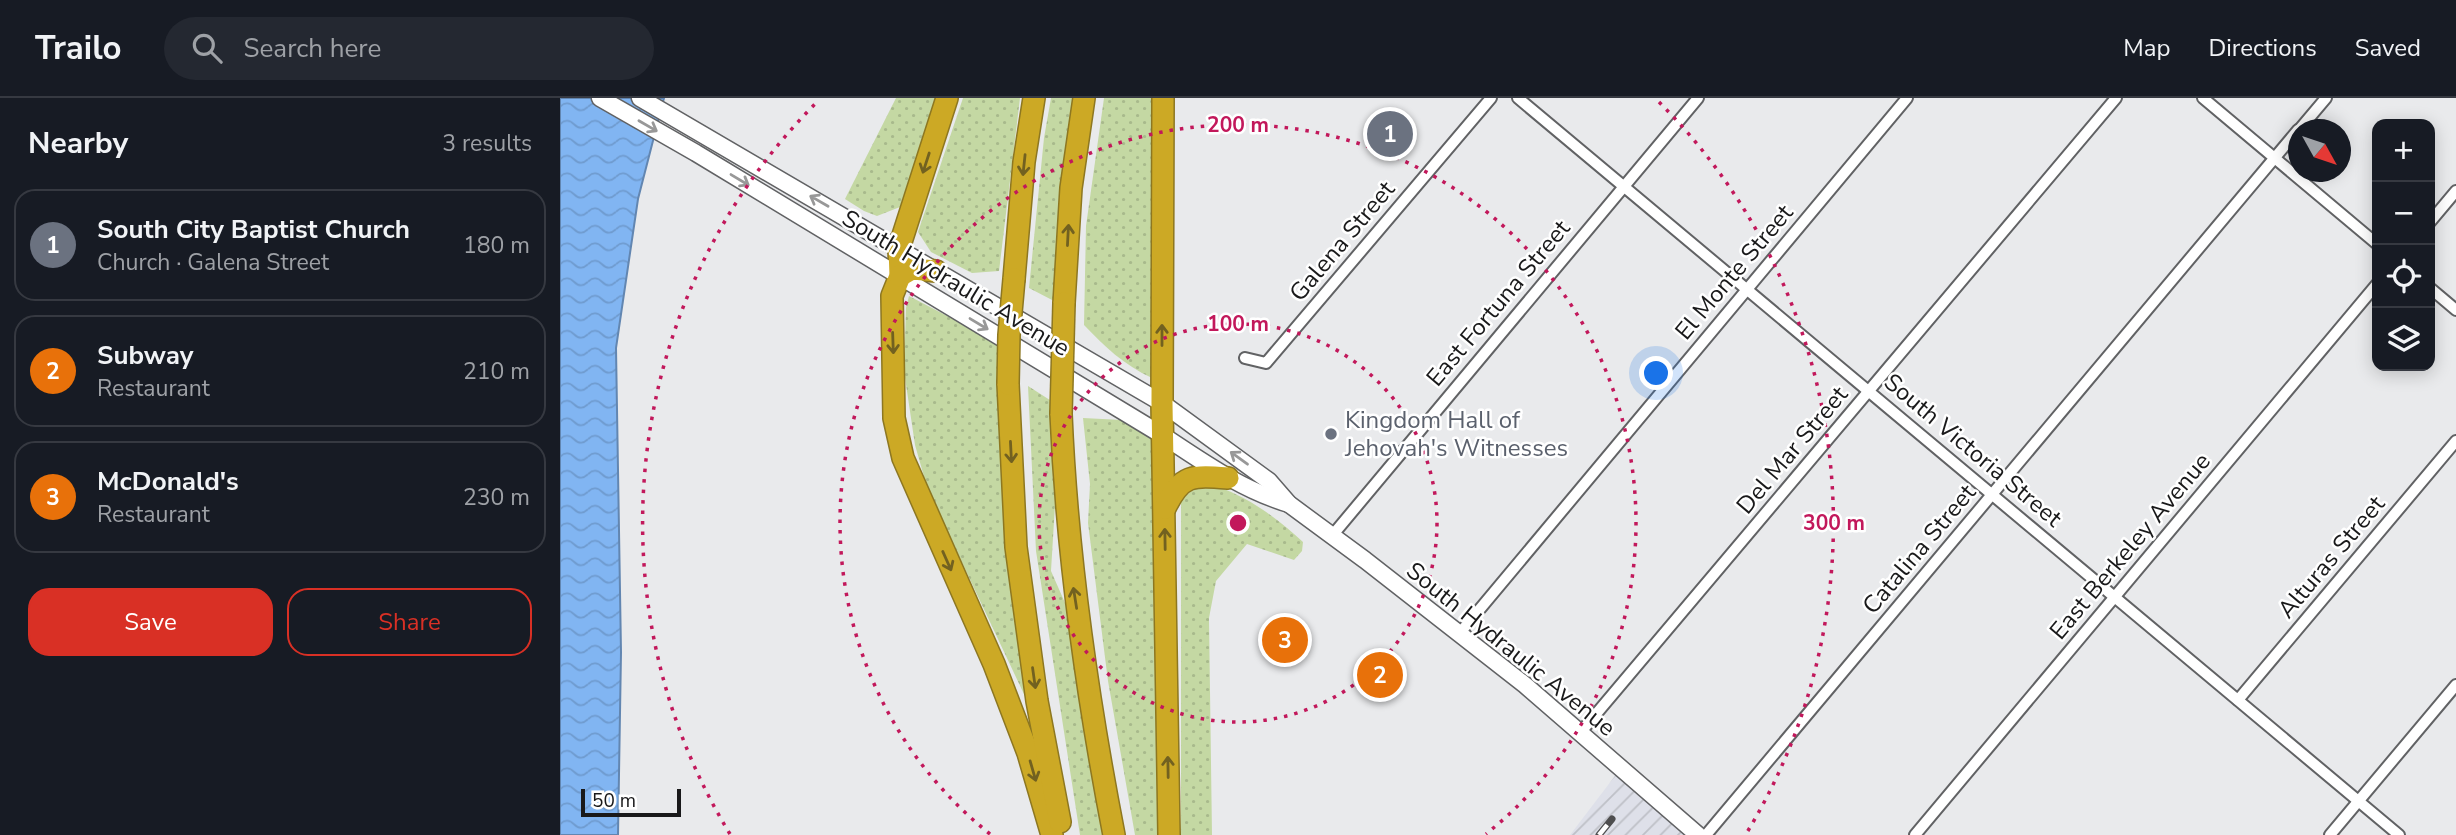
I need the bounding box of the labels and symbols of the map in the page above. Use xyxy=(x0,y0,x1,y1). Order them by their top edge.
pin: 1 xyxy=(1367,108,1413,160)
text: 200 m xyxy=(1207,111,1269,139)
one-way arrow xyxy=(638,119,658,133)
north arrow xyxy=(2288,119,2351,182)
one-way arrow xyxy=(918,152,931,174)
one-way arrow xyxy=(1017,154,1030,176)
one-way arrow xyxy=(730,173,750,187)
street label: Galena Street xyxy=(1282,174,1402,308)
one-way arrow xyxy=(809,194,829,208)
street label: El Monte Street xyxy=(1668,197,1800,346)
street label: South Hydraulic Avenue xyxy=(836,202,1076,364)
street label: East Fortuna Street xyxy=(1419,213,1577,393)
one-way arrow xyxy=(1062,224,1075,247)
text: 100 m xyxy=(1207,310,1269,338)
one-way arrow xyxy=(969,318,989,332)
one-way arrow xyxy=(1155,324,1169,347)
one-way arrow xyxy=(887,331,900,354)
your location xyxy=(1639,356,1673,390)
street label: South Victoria Street xyxy=(1877,366,2069,534)
street label: Del Mar Street xyxy=(1729,379,1855,521)
place label: Kingdom Hall of Jehovah's Witnesses xyxy=(1344,404,1568,464)
marker: Kingdom Hall of Jehovah's Witnesses xyxy=(1323,426,1339,442)
one-way arrow xyxy=(1005,440,1018,463)
street label: East Berkeley Avenue xyxy=(2042,446,2218,646)
one-way arrow xyxy=(1230,451,1249,465)
street label: Catalina Street xyxy=(1855,477,1983,621)
street label: Alturas Street xyxy=(2270,489,2392,625)
text: 300 m xyxy=(1803,509,1865,537)
centre of rings xyxy=(1226,511,1250,535)
one-way arrow xyxy=(1158,528,1171,551)
one-way arrow xyxy=(941,549,954,571)
street label: South Hydraulic Avenue xyxy=(1400,555,1622,743)
one-way arrow xyxy=(1069,588,1082,610)
pin: 3 xyxy=(1262,614,1308,666)
pin: 2 xyxy=(1357,649,1403,701)
one-way arrow xyxy=(1028,666,1041,689)
one-way arrow xyxy=(1162,756,1175,779)
one-way arrow xyxy=(1027,760,1040,782)
scale bar xyxy=(581,786,681,818)

